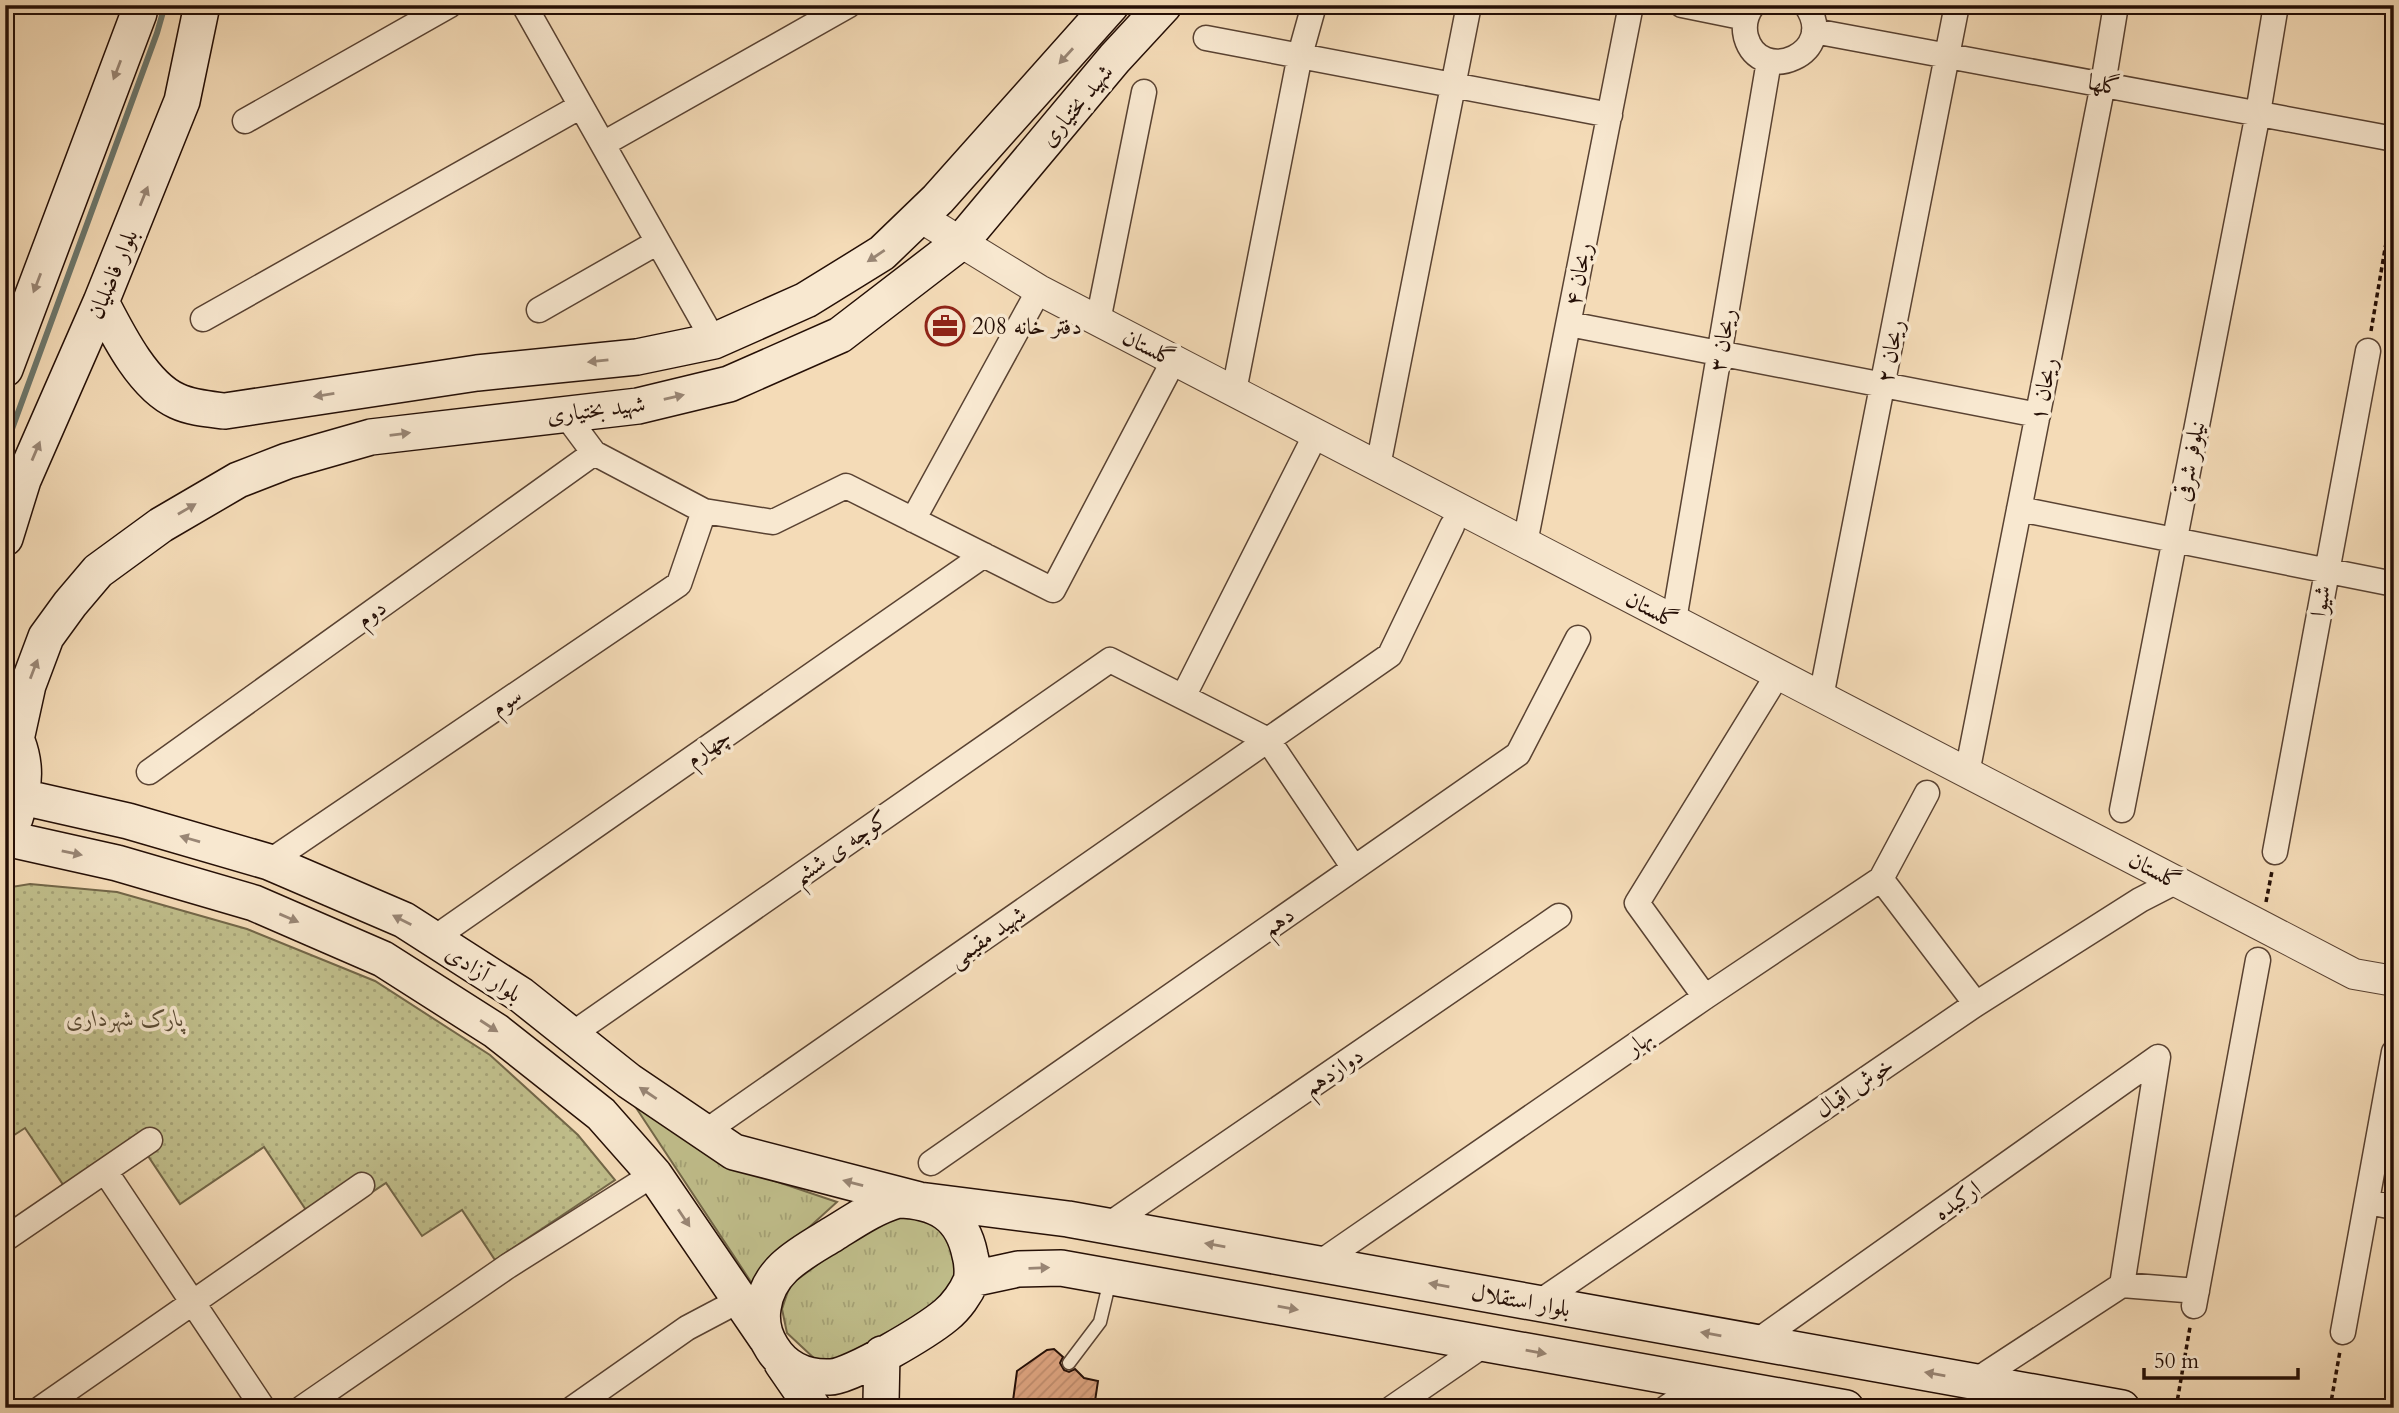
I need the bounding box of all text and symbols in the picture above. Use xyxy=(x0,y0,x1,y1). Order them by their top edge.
one-way arrow xyxy=(1058,47,1074,65)
street label: شهید بختیاری xyxy=(1033,57,1120,153)
one-way arrow xyxy=(111,59,122,80)
street label: گلها xyxy=(2085,66,2123,103)
one-way arrow xyxy=(138,185,149,206)
street label: بلوار فاضلیان xyxy=(80,225,145,324)
street label: ریحان ۴ xyxy=(1557,240,1600,308)
one-way arrow xyxy=(867,249,885,263)
one-way arrow xyxy=(32,272,43,293)
office icon: دفتر خانه 208 xyxy=(924,305,966,347)
street label: ریحان ۳ xyxy=(1702,306,1743,374)
place label: دفتر خانه 208 xyxy=(972,311,1082,342)
street label: ریحان ۲ xyxy=(1869,317,1912,385)
street label: گلستان xyxy=(1117,321,1180,374)
street label: ریحان ۱ xyxy=(2022,355,2065,423)
one-way arrow xyxy=(587,356,609,367)
street label: شهید بختیاری xyxy=(545,388,647,431)
one-way arrow xyxy=(313,390,335,401)
one-way arrow xyxy=(663,392,685,403)
street label: نیلوفر شرقی xyxy=(2167,418,2212,504)
one-way arrow xyxy=(389,428,411,439)
one-way arrow xyxy=(30,440,41,461)
one-way arrow xyxy=(178,503,197,515)
street label: گلستان xyxy=(1620,583,1683,636)
street label: شیوا xyxy=(2302,583,2339,619)
street label: دوم xyxy=(350,592,395,638)
one-way arrow xyxy=(28,659,39,680)
street label: سوم xyxy=(485,680,530,726)
street label: چهارم xyxy=(679,721,739,777)
street label: کوچه ی ششم xyxy=(786,803,898,898)
one-way arrow xyxy=(179,833,200,843)
street label: گلستان xyxy=(2123,844,2186,897)
one-way arrow xyxy=(61,847,83,858)
street label: شهید مقیمی xyxy=(942,898,1032,974)
street label: دهم xyxy=(1256,899,1304,948)
one-way arrow xyxy=(279,913,300,924)
one-way arrow xyxy=(392,915,412,926)
street label: بلوار آزادی xyxy=(440,937,528,1010)
park label: پارک شهرداری xyxy=(66,1003,186,1035)
one-way arrow xyxy=(479,1020,498,1033)
street label: بهار xyxy=(1618,1022,1659,1064)
street label: دوازدهم xyxy=(1297,1040,1373,1108)
street label: خوش اقبال xyxy=(1809,1050,1900,1125)
one-way arrow xyxy=(639,1086,657,1100)
street label: ارکیده xyxy=(1928,1173,1987,1228)
one-way arrow xyxy=(842,1177,864,1188)
one-way arrow xyxy=(678,1208,691,1228)
one-way arrow xyxy=(1203,1239,1225,1250)
one-way arrow xyxy=(1028,1263,1050,1274)
street label: بلوار استقلال xyxy=(1469,1277,1573,1324)
one-way arrow xyxy=(1427,1279,1449,1290)
one-way arrow xyxy=(1277,1303,1299,1314)
one-way arrow xyxy=(1700,1328,1722,1339)
scale bar xyxy=(2144,1336,2298,1380)
one-way arrow xyxy=(1525,1347,1547,1358)
text: 50 m xyxy=(2154,1347,2199,1376)
one-way arrow xyxy=(1924,1368,1946,1379)

